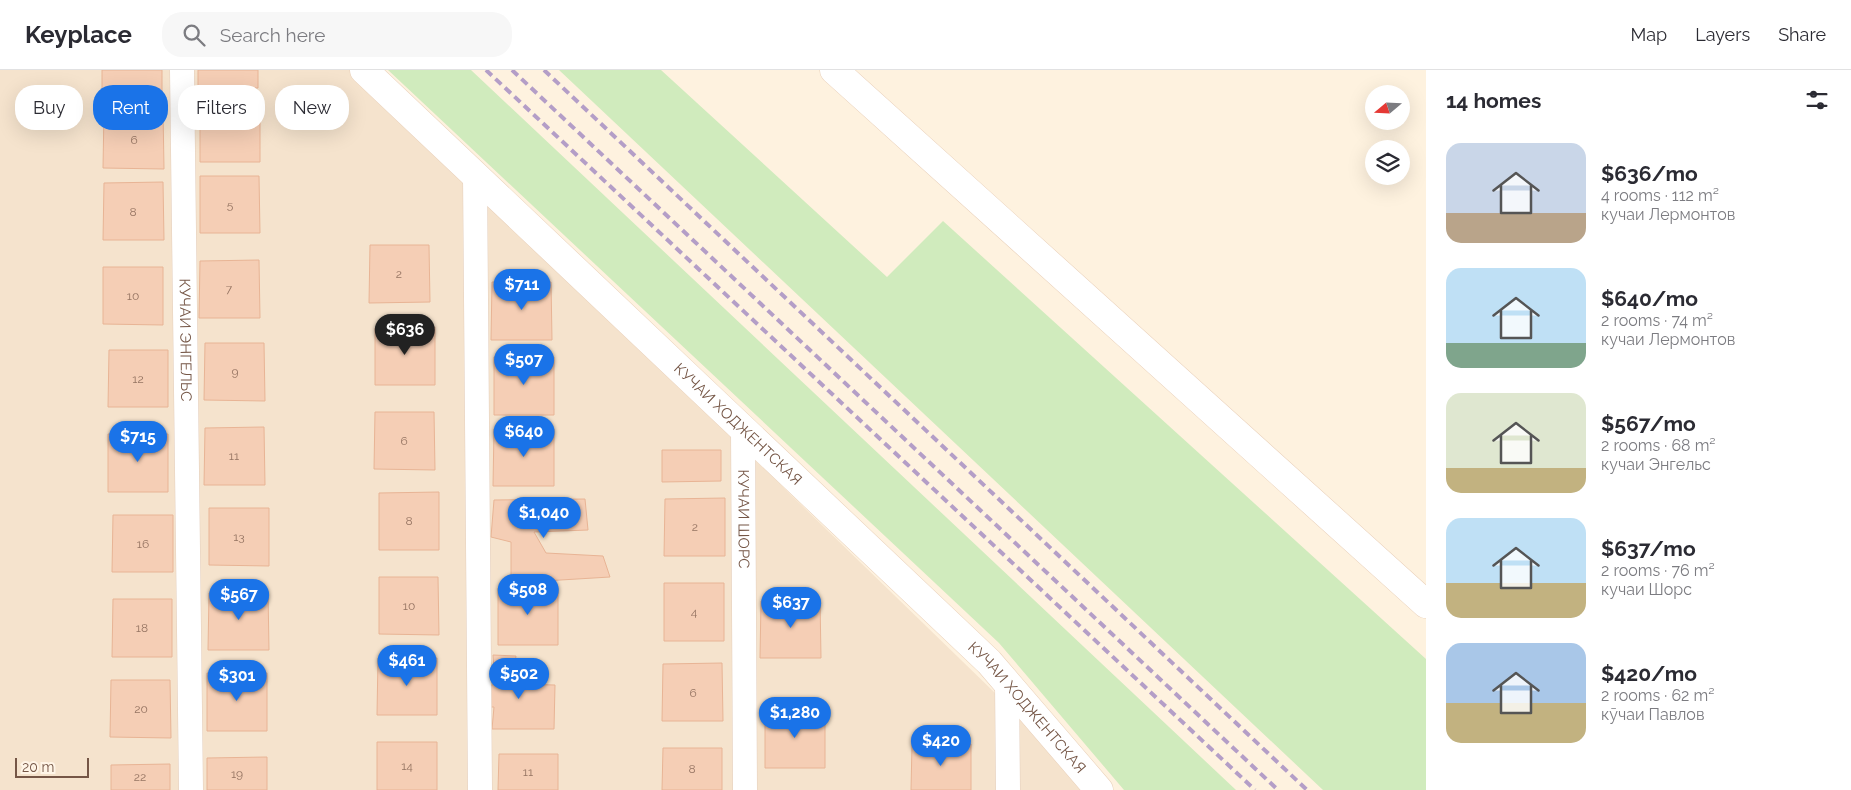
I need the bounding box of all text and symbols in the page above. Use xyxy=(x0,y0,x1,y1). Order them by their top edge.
search box xyxy=(162,12,512,57)
text: Keyplace xyxy=(25,20,132,49)
icon: search xyxy=(180,21,208,49)
text: Search here xyxy=(220,24,325,46)
text: Map xyxy=(1631,24,1667,45)
text: Layers xyxy=(1695,24,1750,45)
text: Share xyxy=(1778,24,1826,45)
chip: Buy xyxy=(15,85,83,130)
chip: Rent xyxy=(93,85,168,130)
chip: Filters xyxy=(178,85,265,130)
chip: New xyxy=(275,85,349,130)
north arrow xyxy=(1365,85,1410,130)
map controls xyxy=(1365,85,1410,185)
icon: filters xyxy=(1803,86,1831,114)
text: 14 homes xyxy=(1446,88,1541,113)
house number: 6 xyxy=(130,133,138,147)
button: layers xyxy=(1365,140,1410,185)
text: $636/mo xyxy=(1601,161,1698,186)
icon: home xyxy=(1486,163,1546,223)
text: 4 rooms · 112 m² xyxy=(1601,186,1719,205)
house number: 5 xyxy=(227,198,234,212)
house number: 8 xyxy=(129,205,137,219)
text: кучаи Лермонтов xyxy=(1601,205,1735,224)
house number: 2 xyxy=(396,267,402,281)
pin: $711 xyxy=(492,268,552,311)
text: $711 xyxy=(505,275,539,294)
street label: КУЧАИ ЭНГЕЛЬС xyxy=(176,278,195,402)
house number: 7 xyxy=(226,282,233,296)
text: $640/mo xyxy=(1601,286,1698,311)
icon: home xyxy=(1486,288,1546,348)
house number: 10 xyxy=(127,289,139,303)
text: 2 rooms · 74 m² xyxy=(1601,311,1713,330)
pin: $636 xyxy=(375,314,435,356)
text: $636 xyxy=(386,320,424,339)
text: кучаи Лермонтов xyxy=(1601,330,1735,349)
pin: $507 xyxy=(494,344,554,386)
text: $507 xyxy=(505,350,543,369)
street label: КУЧАИ ХОДЖЕНТСКАЯ xyxy=(670,359,805,489)
house number: 9 xyxy=(231,365,239,379)
house number: 12 xyxy=(132,372,144,386)
text: $567/mo xyxy=(1601,411,1696,436)
icon: home xyxy=(1486,413,1546,473)
pin: $640 xyxy=(494,416,554,458)
pin: $715 xyxy=(108,420,168,463)
text: $640 xyxy=(505,422,543,441)
text: $715 xyxy=(120,427,156,446)
house number: 6 xyxy=(400,434,408,448)
text: 2 rooms · 68 m² xyxy=(1601,436,1716,455)
house number: 11 xyxy=(229,449,239,463)
text: кучаи Энгельс xyxy=(1601,455,1711,474)
street label: КУЧАИ ШОРС xyxy=(734,469,753,569)
pin: $1,040 xyxy=(503,496,585,539)
text: $1,040 xyxy=(519,503,569,522)
house number: 8 xyxy=(405,514,413,528)
house number: 2 xyxy=(692,520,698,534)
house number: 13 xyxy=(233,530,245,544)
text: $637/mo xyxy=(1601,536,1696,561)
house number: 16 xyxy=(137,537,149,551)
icon: home xyxy=(1486,538,1546,598)
text: 2 rooms · 76 m² xyxy=(1601,561,1715,580)
pin: $508 xyxy=(498,574,558,616)
pin: $567 xyxy=(209,578,269,621)
text: $508 xyxy=(509,580,547,599)
text: кучаи Шорс xyxy=(1601,580,1692,599)
text: $567 xyxy=(220,585,258,604)
pin: $637 xyxy=(761,586,821,629)
text: $637 xyxy=(772,593,810,612)
house number: 10 xyxy=(403,599,415,613)
house number: 4 xyxy=(691,605,698,619)
house number: 18 xyxy=(136,621,148,635)
street label: КУЧАИ ХОДЖЕНТСКАЯ xyxy=(964,638,1089,777)
pin: $461 xyxy=(377,644,437,687)
text: $461 xyxy=(389,651,425,670)
pin: $502 xyxy=(489,658,549,700)
pin: $301 xyxy=(207,660,267,702)
text: $420/mo xyxy=(1601,661,1697,686)
icon: home xyxy=(1486,663,1546,723)
text: $502 xyxy=(500,664,538,683)
text: $301 xyxy=(219,666,255,685)
house number: 6 xyxy=(689,686,697,700)
text: 2 rooms · 62 m² xyxy=(1601,686,1714,705)
pin: $1,280 xyxy=(754,696,836,739)
house number: 20 xyxy=(134,702,148,716)
text: $1,280 xyxy=(770,703,820,722)
text: кӯчаи Павлов xyxy=(1601,705,1704,724)
pin: $420 xyxy=(911,724,971,767)
text: $420 xyxy=(922,731,960,750)
scale bar xyxy=(15,755,89,778)
text: 20 m xyxy=(22,759,54,775)
house number: 14 xyxy=(401,759,413,773)
house number: 8 xyxy=(688,762,696,776)
house number: 11 xyxy=(523,765,533,779)
house number: 19 xyxy=(231,767,243,781)
house number: 22 xyxy=(134,770,146,784)

